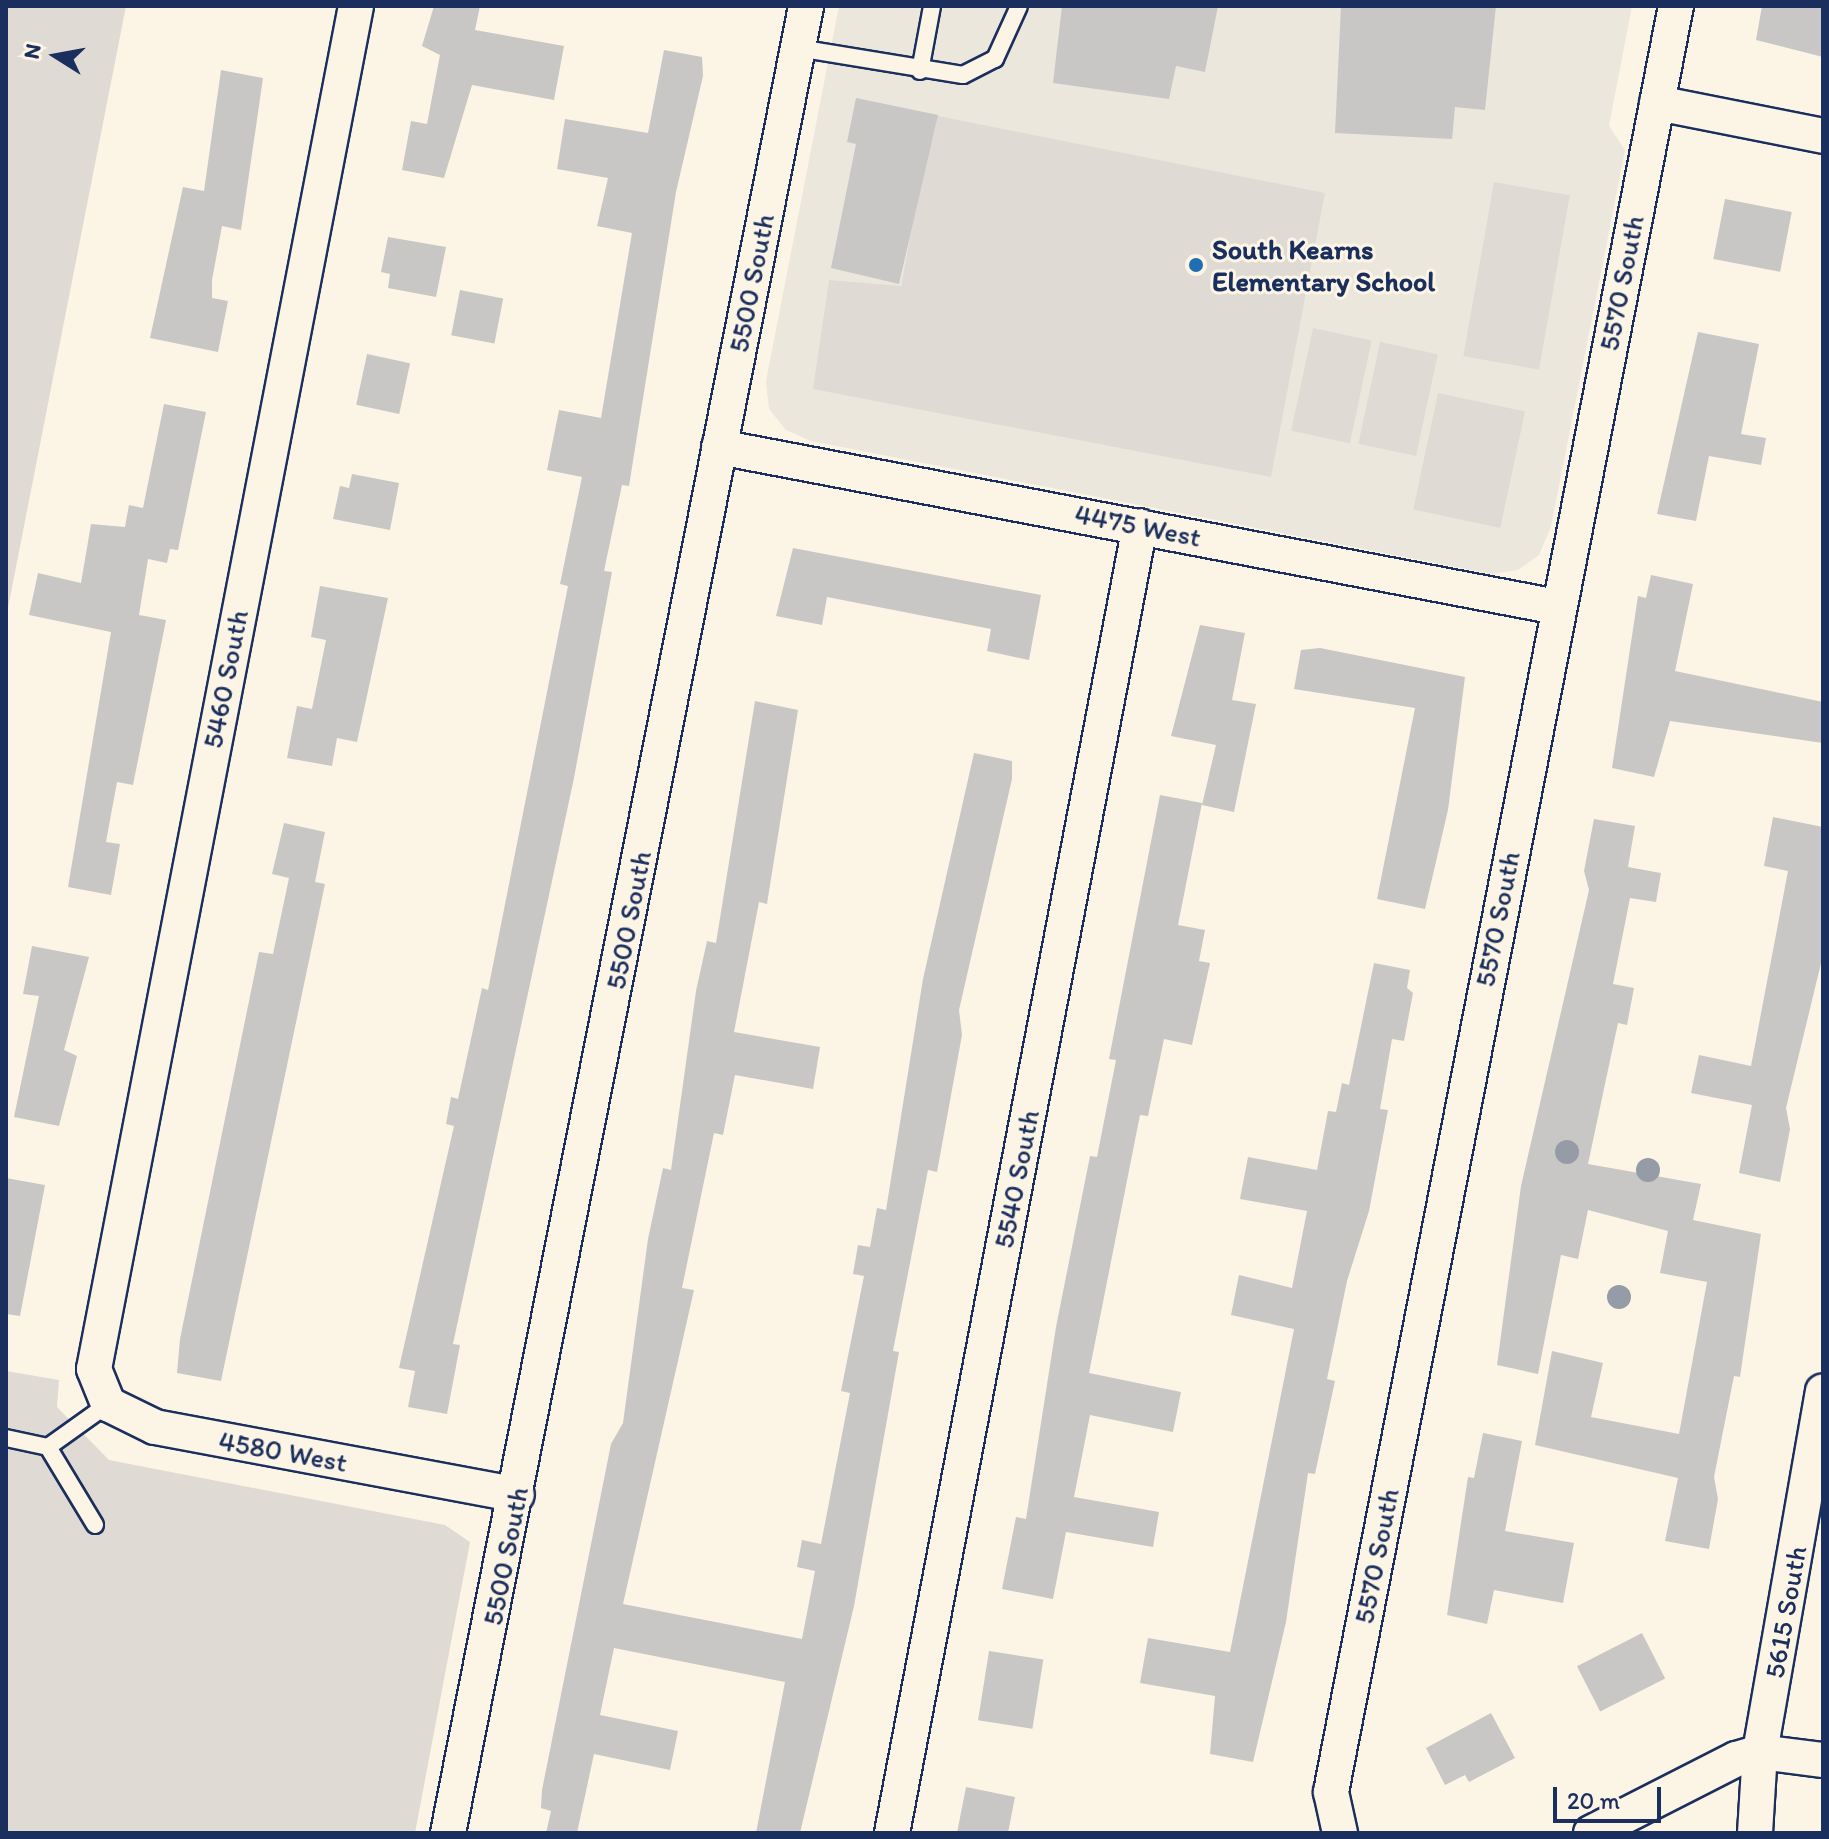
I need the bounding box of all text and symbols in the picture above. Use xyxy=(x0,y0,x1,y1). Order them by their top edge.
north arrow xyxy=(16,16,96,96)
text: N xyxy=(17,41,47,61)
street label: 5500 South xyxy=(721,211,781,355)
street label: 5570 South xyxy=(1591,213,1651,353)
place label: South Kearns Elementary School xyxy=(1212,232,1435,298)
marker: South Kearns Elementary School xyxy=(1187,256,1205,274)
street label: 4475 West xyxy=(1072,496,1204,554)
street label: 5460 South xyxy=(195,607,255,751)
street label: 5500 South xyxy=(598,848,658,992)
street label: 5570 South xyxy=(1467,849,1527,989)
street label: 5540 South xyxy=(986,1107,1046,1251)
street label: 4580 West xyxy=(216,1423,350,1479)
street label: 5500 South xyxy=(475,1484,535,1628)
street label: 5570 South xyxy=(1346,1486,1406,1626)
street label: 5615 South xyxy=(1757,1543,1813,1681)
scale bar xyxy=(1557,1771,1665,1821)
text: 20 m xyxy=(1567,1786,1620,1815)

